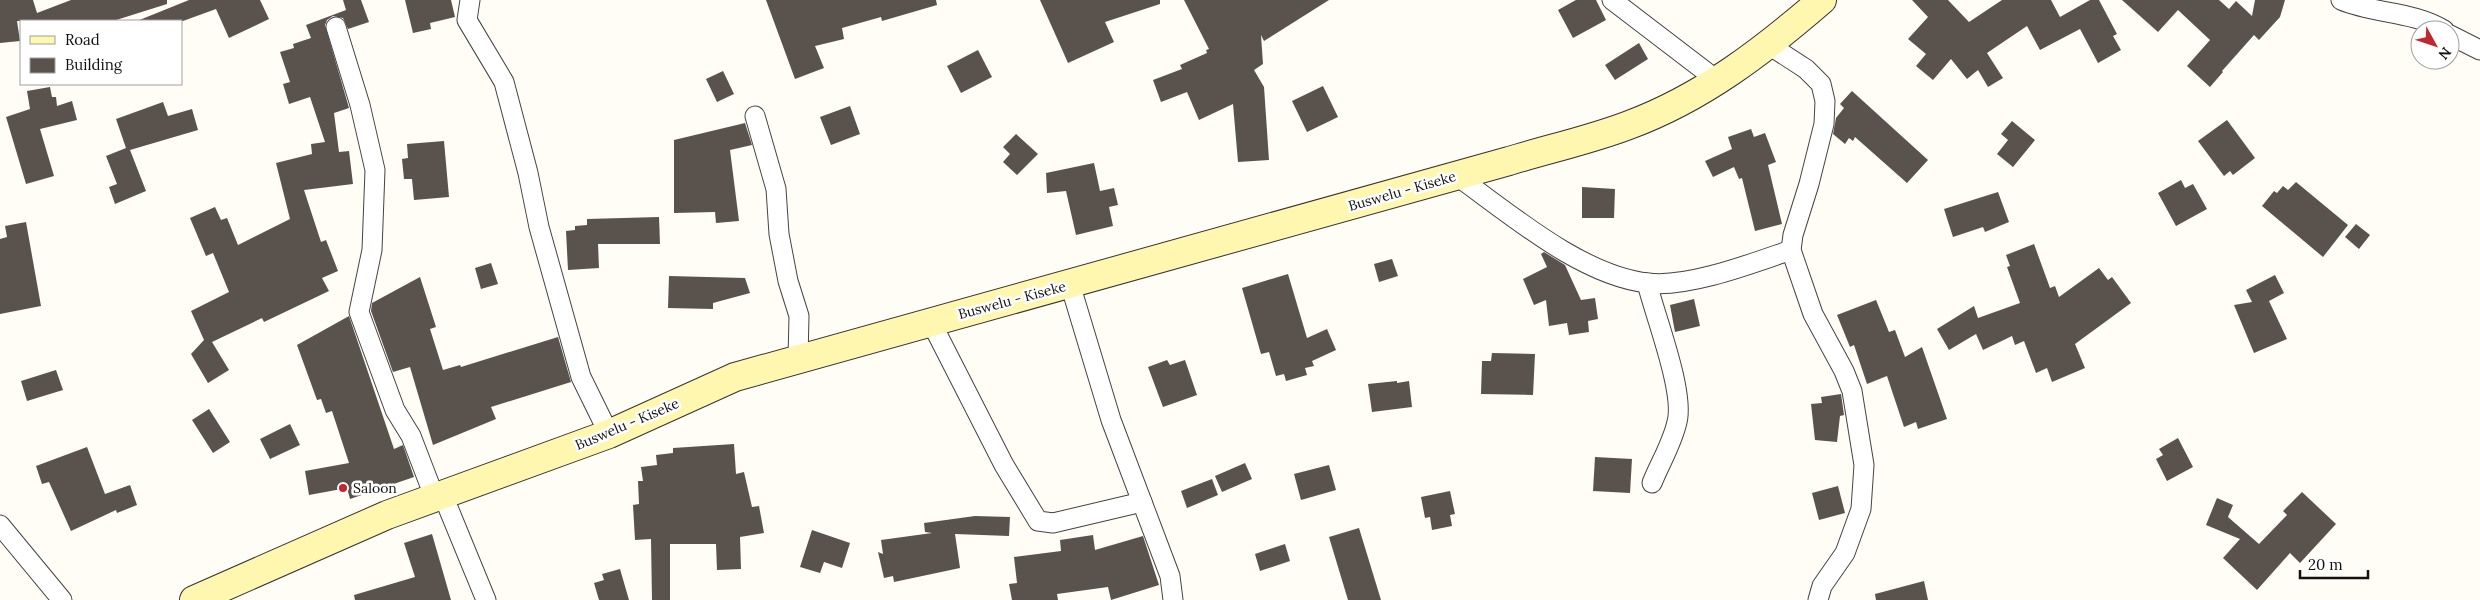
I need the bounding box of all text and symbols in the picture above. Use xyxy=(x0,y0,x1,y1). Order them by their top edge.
legend xyxy=(20,20,182,85)
north arrow xyxy=(2410,20,2460,70)
text: Road xyxy=(65,30,100,49)
text: N xyxy=(2434,43,2455,63)
text: Building xyxy=(65,55,123,74)
street label: Buswelu - Kiseke xyxy=(1346,167,1458,215)
street label: Buswelu - Kiseke xyxy=(956,277,1068,323)
street label: Buswelu - Kiseke xyxy=(572,394,682,454)
place label: Saloon xyxy=(353,479,397,497)
marker: Saloon xyxy=(337,482,349,494)
scale bar xyxy=(2300,548,2368,580)
text: 20 m xyxy=(2308,555,2343,574)

